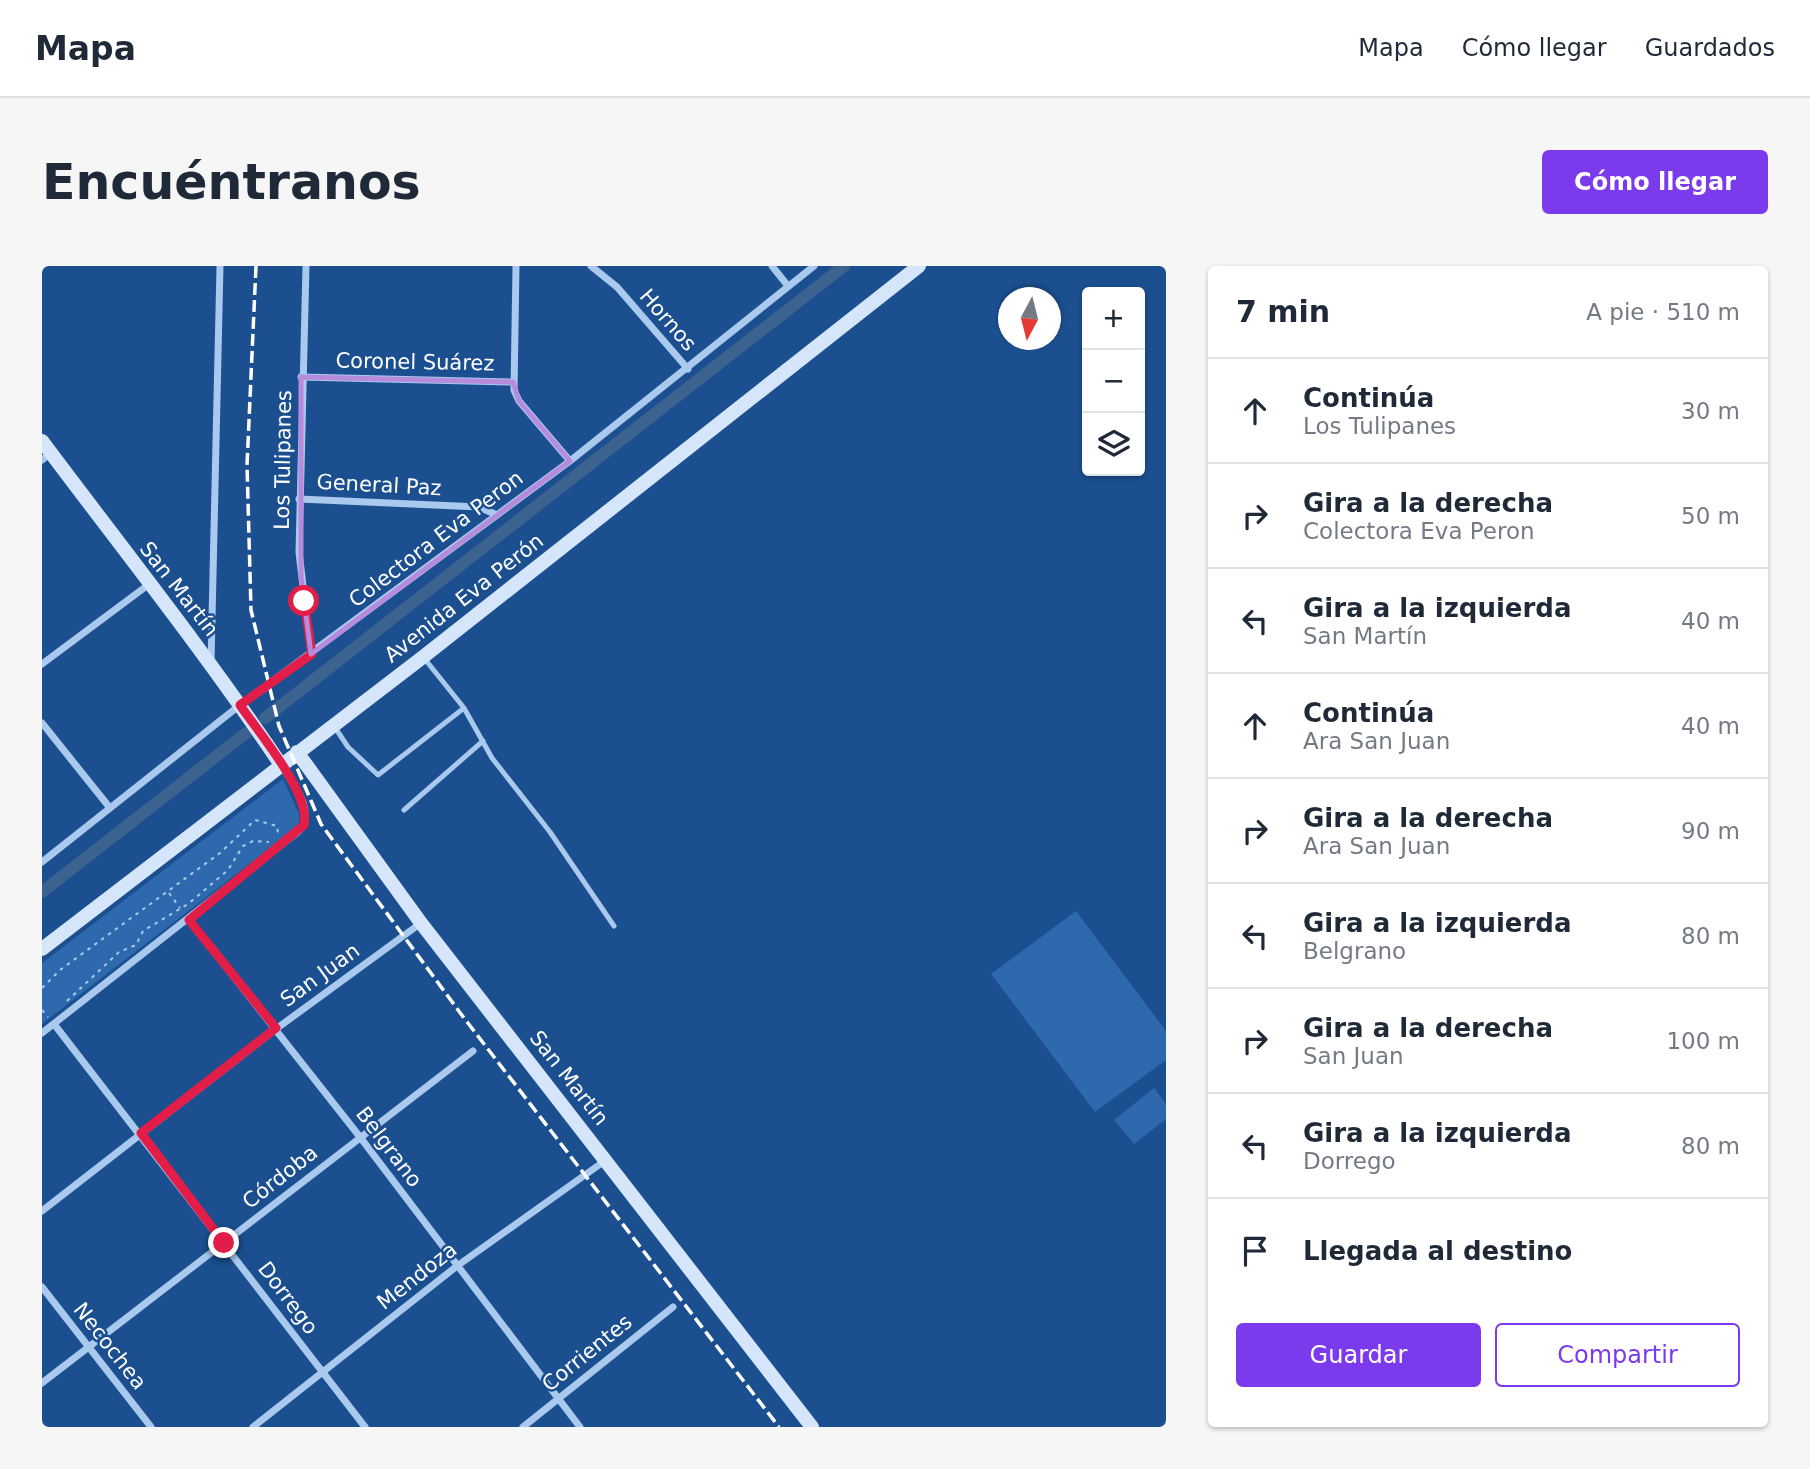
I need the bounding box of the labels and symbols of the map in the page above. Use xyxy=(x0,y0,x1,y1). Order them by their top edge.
street label: Hornos xyxy=(635,284,701,356)
north arrow xyxy=(998,287,1061,350)
street label: Coronel Suárez xyxy=(335,349,495,375)
street label: Los Tulipanes xyxy=(270,390,296,530)
street label: Colectora Eva Peron xyxy=(344,466,528,612)
street label: General Paz xyxy=(316,470,442,500)
street label: Avenida Eva Perón xyxy=(380,529,548,667)
street label: San Martín xyxy=(135,537,223,641)
route start xyxy=(288,585,319,616)
street label: San Juan xyxy=(276,938,364,1012)
street label: San Martín xyxy=(525,1026,613,1130)
street label: Belgrano xyxy=(351,1102,427,1192)
street label: Córdoba xyxy=(238,1140,322,1214)
route end xyxy=(208,1227,239,1258)
street label: Mendoza xyxy=(372,1237,462,1315)
street label: Dorrego xyxy=(253,1257,323,1339)
street label: Necochea xyxy=(69,1298,151,1394)
street label: Corrientes xyxy=(537,1310,637,1396)

